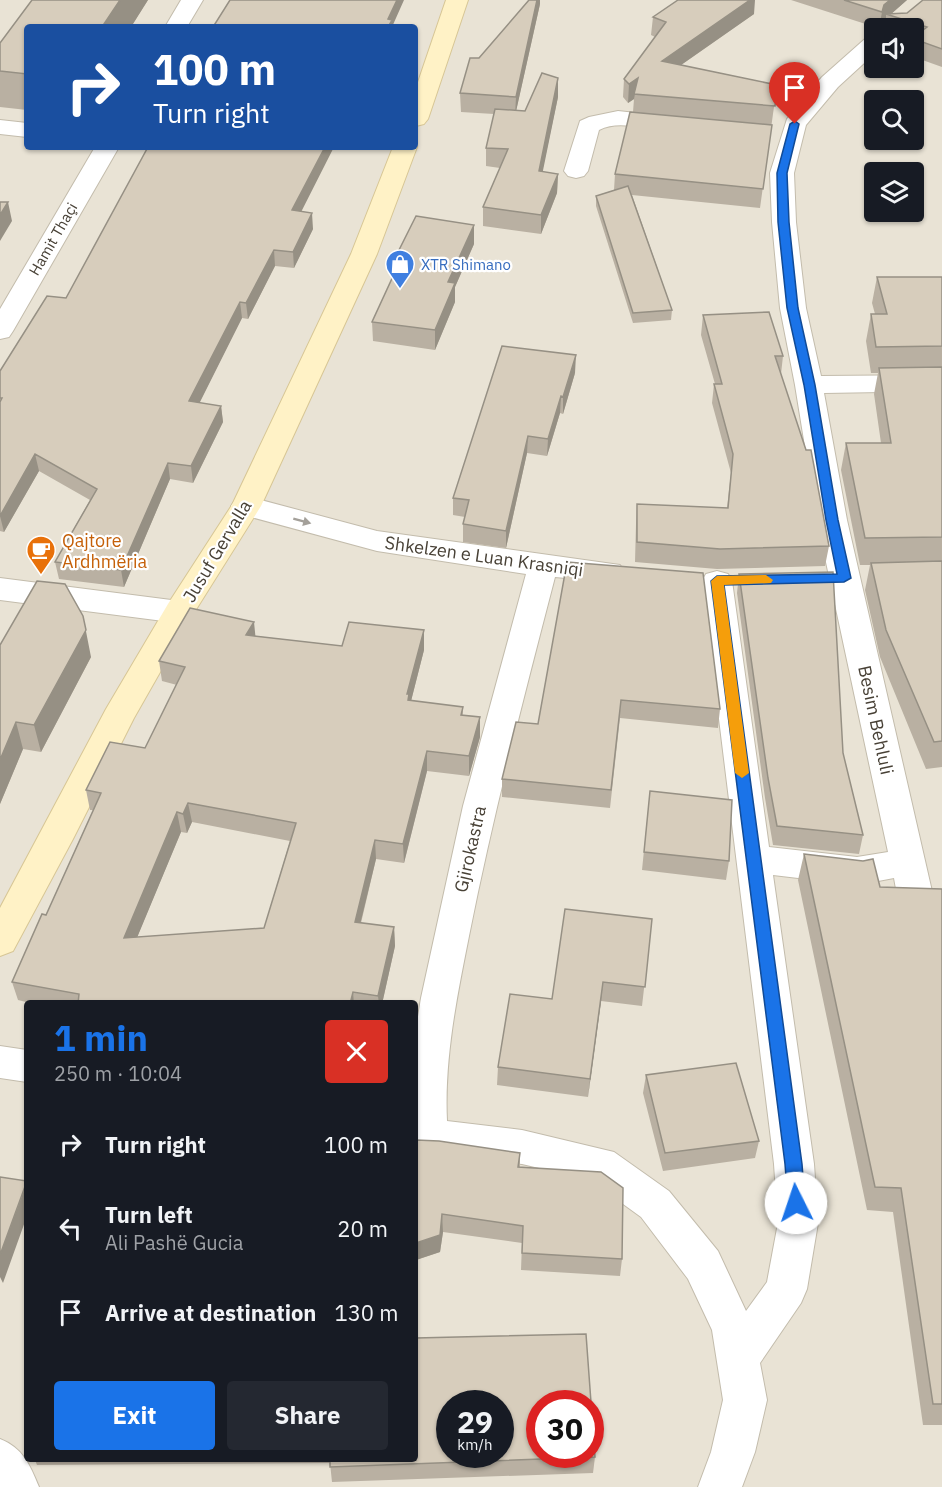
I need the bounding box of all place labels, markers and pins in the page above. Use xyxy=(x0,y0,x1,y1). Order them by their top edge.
pin xyxy=(769,62,820,124)
shop icon: XTR Shimano xyxy=(384,248,416,290)
place label: XTR Shimano xyxy=(421,255,511,274)
place label: Qajtore Ardhmëria xyxy=(62,529,147,573)
cafe icon: Qajtore Ardhmëria xyxy=(25,534,57,576)

